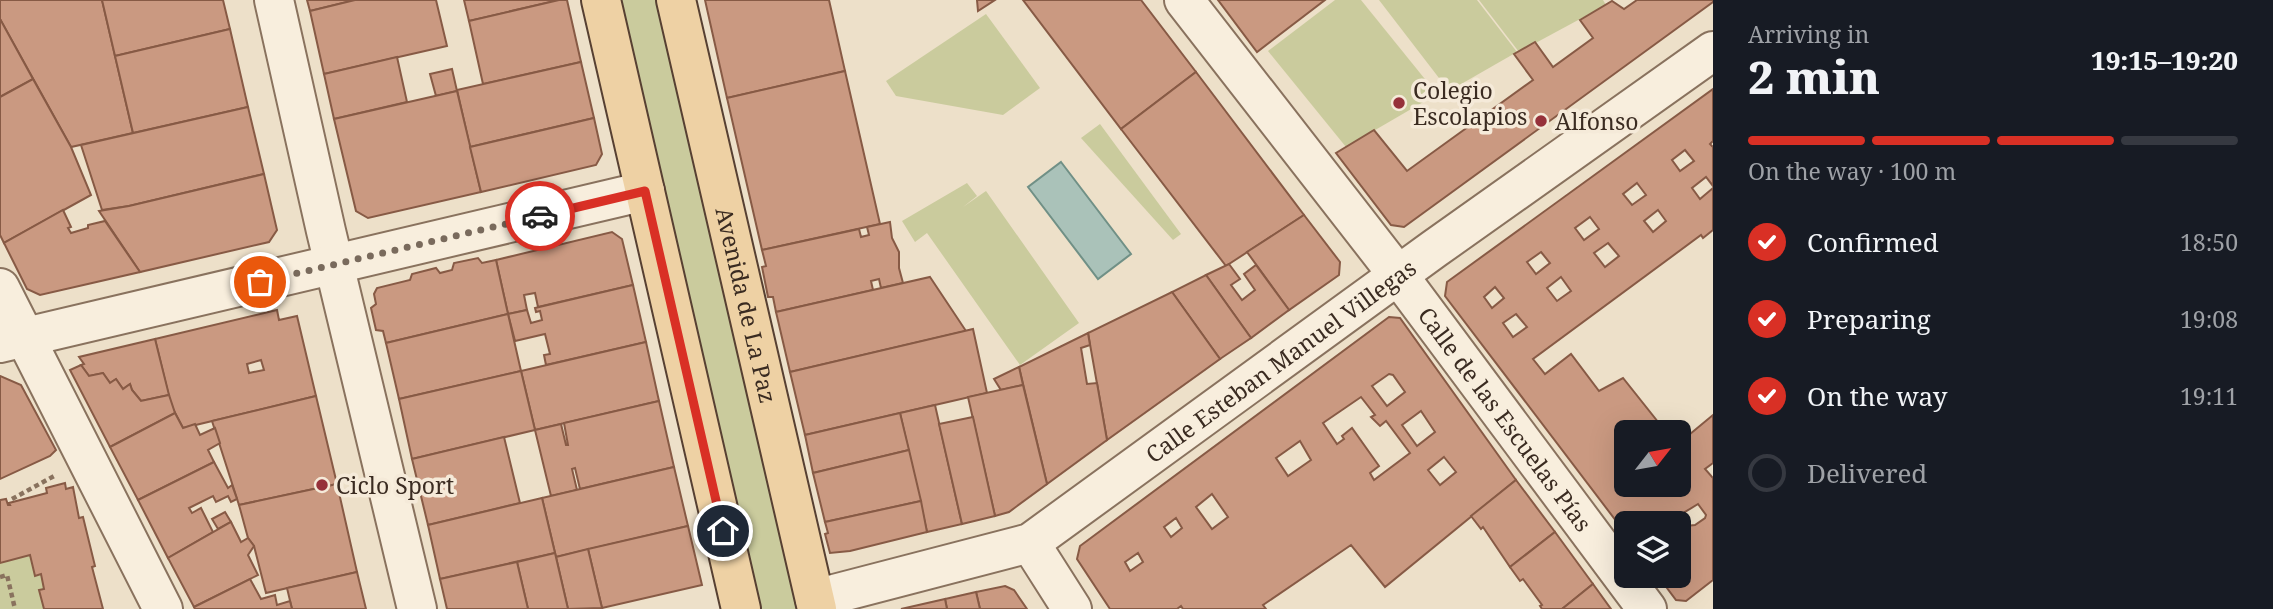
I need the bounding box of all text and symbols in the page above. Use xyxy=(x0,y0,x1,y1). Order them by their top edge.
text: Arriving in xyxy=(1748,18,1869,50)
text: 19:15–19:20 xyxy=(2091,42,2238,78)
text: 2 min xyxy=(1748,45,1880,107)
place label: Colegio Escolapios xyxy=(1413,74,1528,132)
marker: Colegio Escolapios xyxy=(1391,95,1407,111)
place label: Alfonso xyxy=(1555,105,1639,137)
marker: Alfonso xyxy=(1533,113,1549,129)
text: On the way · 100 m xyxy=(1748,155,1956,187)
courier xyxy=(505,181,575,251)
icon: car xyxy=(521,197,559,235)
street label: Avenida de La Paz xyxy=(708,204,785,406)
icon: check xyxy=(1748,223,1786,261)
text: Confirmed xyxy=(1807,224,1939,260)
text: 18:50 xyxy=(2180,226,2238,258)
street label: Calle Esteban Manuel Villegas xyxy=(1139,251,1422,470)
pin xyxy=(230,252,290,312)
icon: bag xyxy=(241,263,279,301)
street label: Calle de las Escuelas Pías xyxy=(1411,300,1600,538)
icon: check xyxy=(1748,300,1786,338)
text: Preparing xyxy=(1807,301,1931,337)
text: 19:08 xyxy=(2180,303,2238,335)
icon: check xyxy=(1748,377,1786,415)
text: On the way xyxy=(1807,378,1947,414)
text: 19:11 xyxy=(2180,380,2238,412)
north arrow xyxy=(1614,420,1690,497)
map controls xyxy=(1614,420,1691,588)
text: Delivered xyxy=(1807,455,1927,491)
place label: Ciclo Sport xyxy=(336,469,454,501)
marker: Ciclo Sport xyxy=(314,477,330,493)
pin xyxy=(693,501,753,561)
button: layers xyxy=(1614,511,1691,588)
icon: home xyxy=(704,512,742,550)

